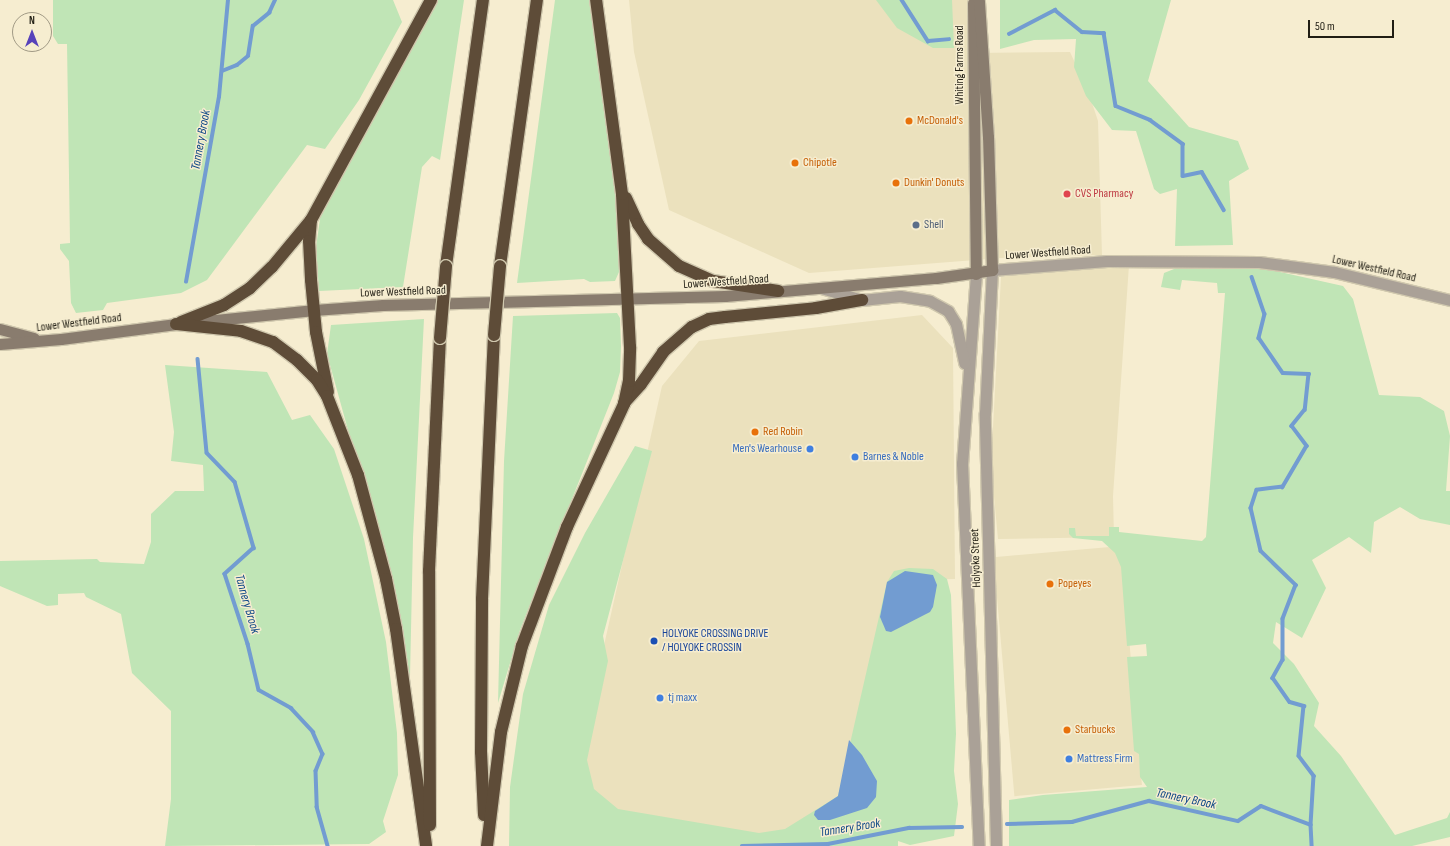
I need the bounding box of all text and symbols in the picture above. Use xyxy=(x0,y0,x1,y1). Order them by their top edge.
north arrow xyxy=(12,12,52,52)
scale bar xyxy=(1310,12,1396,38)
text: N xyxy=(29,14,35,27)
text: 50 m xyxy=(1315,19,1335,34)
street label: Whiting Farms Road xyxy=(953,25,967,105)
water label: Tannery Brook xyxy=(188,109,214,171)
place label: McDonald's xyxy=(917,114,963,128)
marker: McDonald's xyxy=(904,116,914,126)
place label: Chipotle xyxy=(803,156,837,170)
marker: Chipotle xyxy=(790,158,800,168)
place label: Dunkin' Donuts xyxy=(904,176,964,190)
marker: Dunkin' Donuts xyxy=(891,178,901,188)
place label: CVS Pharmacy xyxy=(1075,187,1133,201)
marker: CVS Pharmacy xyxy=(1062,189,1072,199)
place label: Shell xyxy=(924,218,944,232)
marker: Shell xyxy=(911,220,921,230)
street label: Lower Westfield Road xyxy=(1005,243,1091,263)
street label: Lower Westfield Road xyxy=(1331,252,1417,286)
street label: Lower Westfield Road xyxy=(683,272,769,292)
street label: Lower Westfield Road xyxy=(360,283,446,301)
street label: Lower Westfield Road xyxy=(36,311,122,335)
place label: Red Robin xyxy=(763,425,803,439)
marker: Red Robin xyxy=(750,427,760,437)
place label: Men's Wearhouse xyxy=(732,442,802,456)
marker: Men's Wearhouse xyxy=(805,444,815,454)
place label: Barnes & Noble xyxy=(863,450,924,464)
marker: Barnes & Noble xyxy=(850,452,860,462)
street label: Holyoke Street xyxy=(968,528,984,588)
water label: Tannery Brook xyxy=(231,573,263,635)
place label: Popeyes xyxy=(1058,577,1091,591)
marker: Popeyes xyxy=(1045,579,1055,589)
place label: HOLYOKE CROSSING DRIVE / HOLYOKE CROSSIN xyxy=(662,627,769,655)
marker: HOLYOKE CROSSING DRIVE / HOLYOKE CROSSIN xyxy=(649,636,659,646)
place label: tj maxx xyxy=(668,691,697,705)
marker: tj maxx xyxy=(655,693,665,703)
place label: Starbucks xyxy=(1075,723,1115,737)
marker: Starbucks xyxy=(1062,725,1072,735)
place label: Mattress Firm xyxy=(1077,752,1133,766)
marker: Mattress Firm xyxy=(1064,754,1074,764)
water label: Tannery Brook xyxy=(1155,785,1217,813)
water label: Tannery Brook xyxy=(819,816,881,840)

